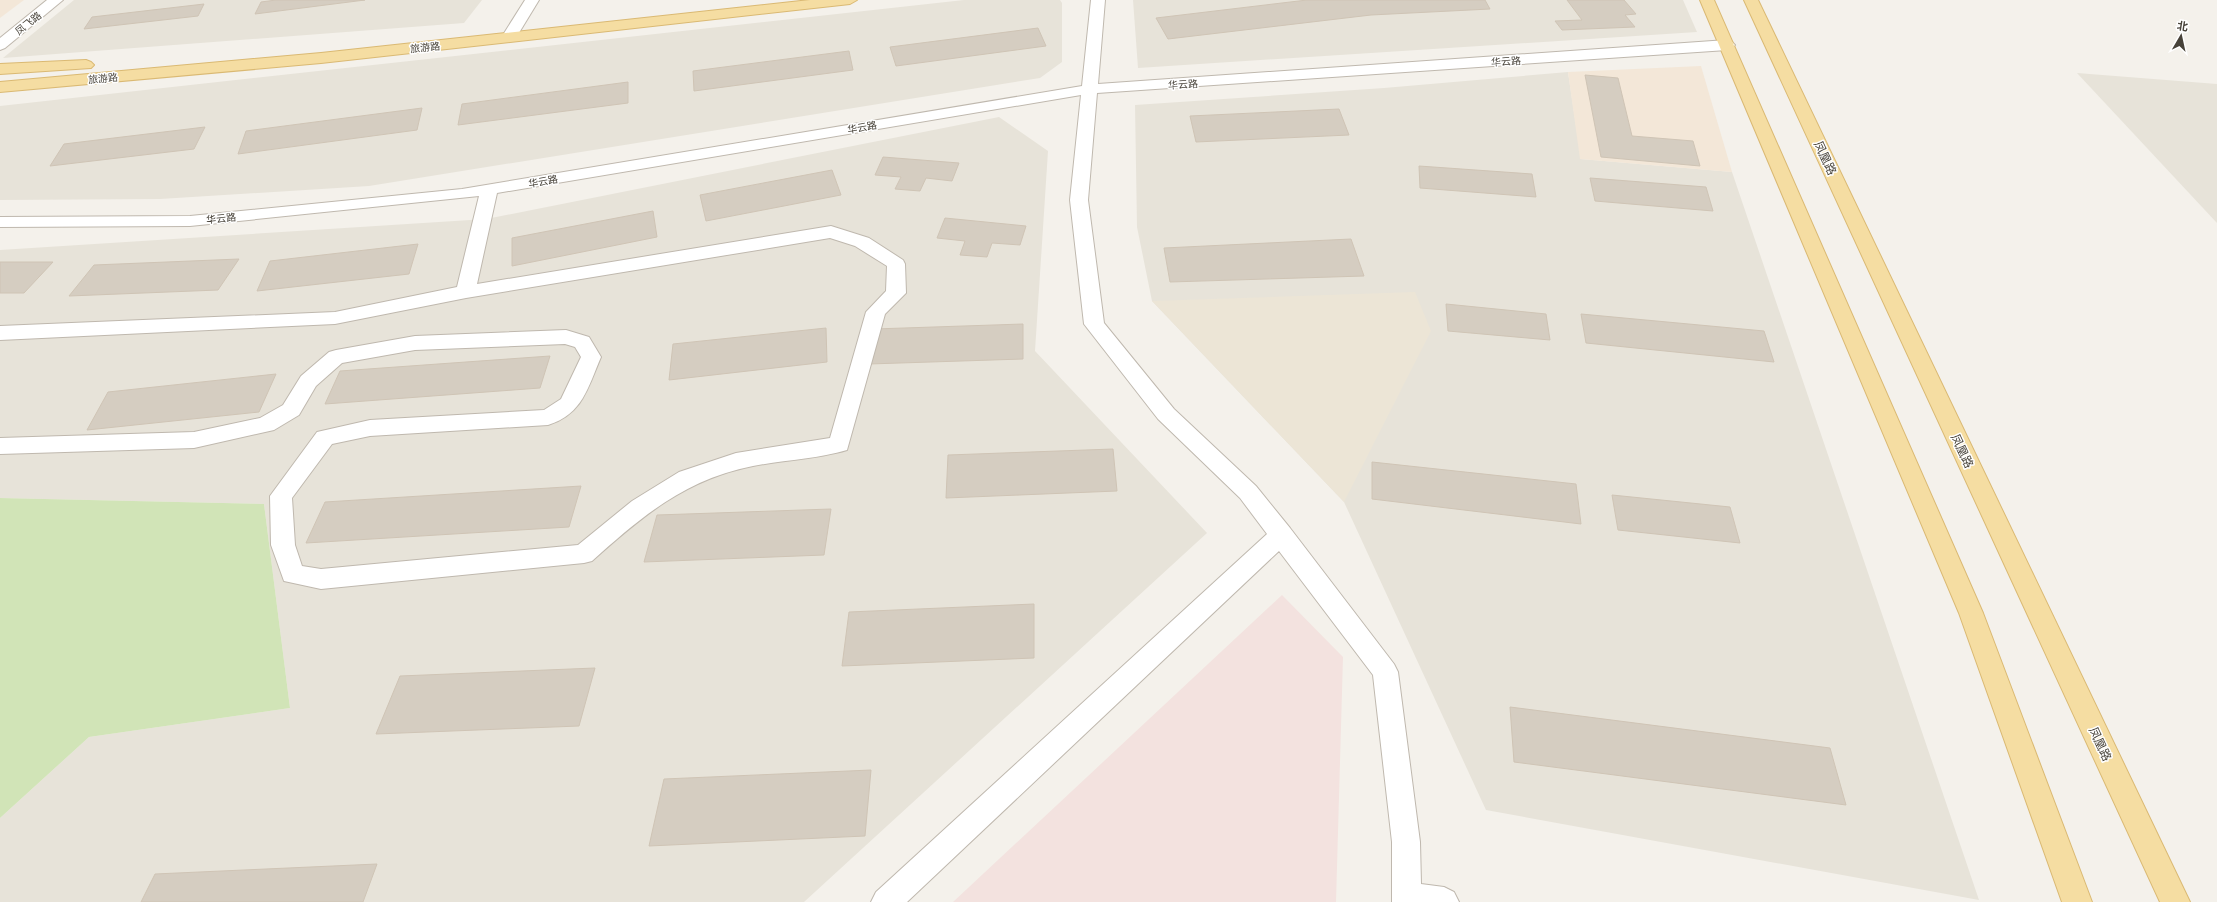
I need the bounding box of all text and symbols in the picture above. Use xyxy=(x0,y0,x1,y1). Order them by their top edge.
street label: 凤飞路 xyxy=(12,8,44,38)
north arrow xyxy=(2161,16,2201,56)
text: 北 xyxy=(2176,17,2189,34)
street label: 旅游路 xyxy=(409,38,441,56)
street label: 华云路 xyxy=(1491,53,1521,69)
street label: 旅游路 xyxy=(87,70,119,86)
street label: 华云路 xyxy=(1168,76,1198,92)
street label: 华云路 xyxy=(846,118,878,136)
street label: 凤凰路 xyxy=(1810,138,1841,178)
street label: 华云路 xyxy=(527,172,559,190)
street label: 华云路 xyxy=(205,209,237,227)
street label: 凤凰路 xyxy=(1947,431,1978,471)
street label: 凤凰路 xyxy=(2085,724,2116,764)

